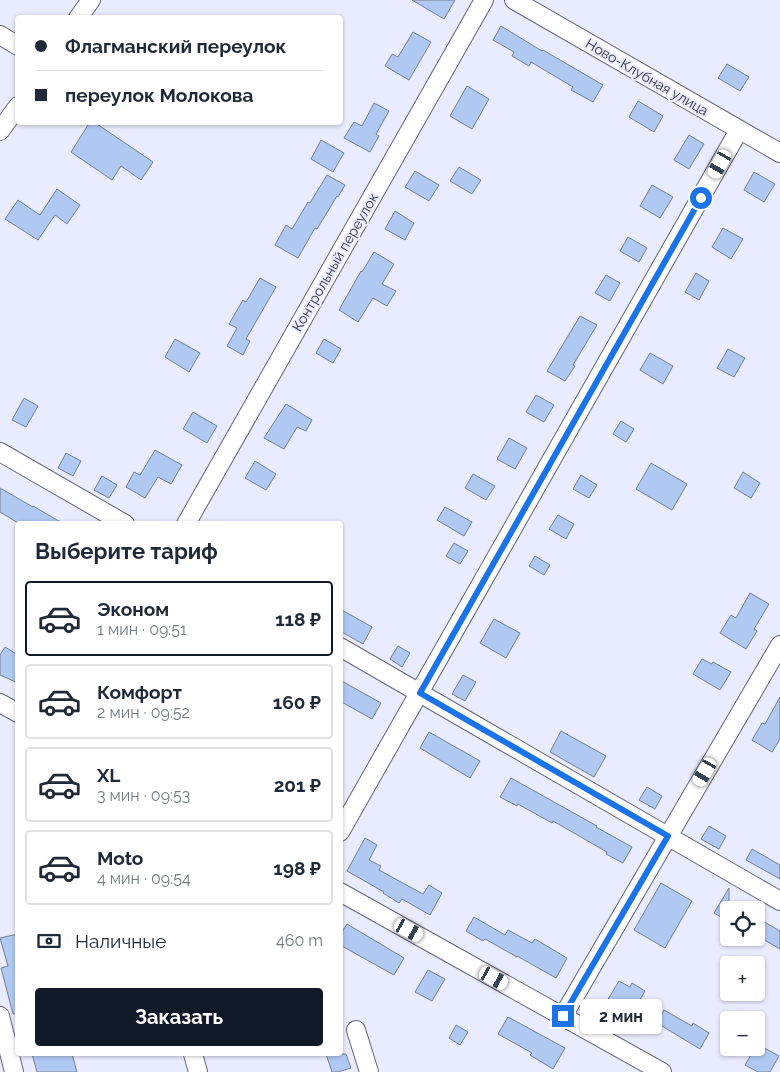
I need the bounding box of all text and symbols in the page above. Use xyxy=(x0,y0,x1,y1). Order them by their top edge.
text: Флагманский переулок xyxy=(65,35,286,57)
street label: Ново-Клубная улица xyxy=(583,35,711,119)
text: переулок Молокова xyxy=(65,84,254,106)
car xyxy=(706,147,733,181)
route start xyxy=(690,187,712,209)
street label: Контрольный переулок xyxy=(289,190,381,334)
text: Выберите тариф xyxy=(35,538,218,564)
icon: car xyxy=(37,596,82,641)
text: Эконом xyxy=(97,598,169,620)
text: 118 ₽ xyxy=(275,608,321,630)
text: 1 мин · 09:51 xyxy=(97,620,187,639)
icon: car xyxy=(37,679,82,724)
text: Комфорт xyxy=(97,681,182,703)
text: 160 ₽ xyxy=(273,691,321,713)
text: 2 мин · 09:52 xyxy=(97,703,190,722)
car xyxy=(691,755,718,789)
icon: car xyxy=(37,762,82,807)
text: XL xyxy=(97,764,120,786)
text: 201 ₽ xyxy=(274,774,321,796)
text: 3 мин · 09:53 xyxy=(97,786,190,805)
icon: car xyxy=(37,845,82,890)
text: Moto xyxy=(97,847,143,869)
text: 198 ₽ xyxy=(273,857,321,879)
text: 4 мин · 09:54 xyxy=(97,869,191,888)
map controls xyxy=(720,901,765,1056)
button: locate xyxy=(720,901,765,946)
car xyxy=(392,916,425,944)
icon: cash xyxy=(35,927,63,955)
text: Наличные xyxy=(75,930,166,952)
text: 460 m xyxy=(276,931,323,950)
button: + xyxy=(720,956,765,1001)
car xyxy=(477,964,510,992)
button: Заказать xyxy=(35,988,323,1046)
callout: 2 мин xyxy=(580,998,663,1034)
route end xyxy=(552,1005,574,1027)
text: 2 мин xyxy=(599,1007,643,1026)
button: − xyxy=(720,1011,765,1056)

